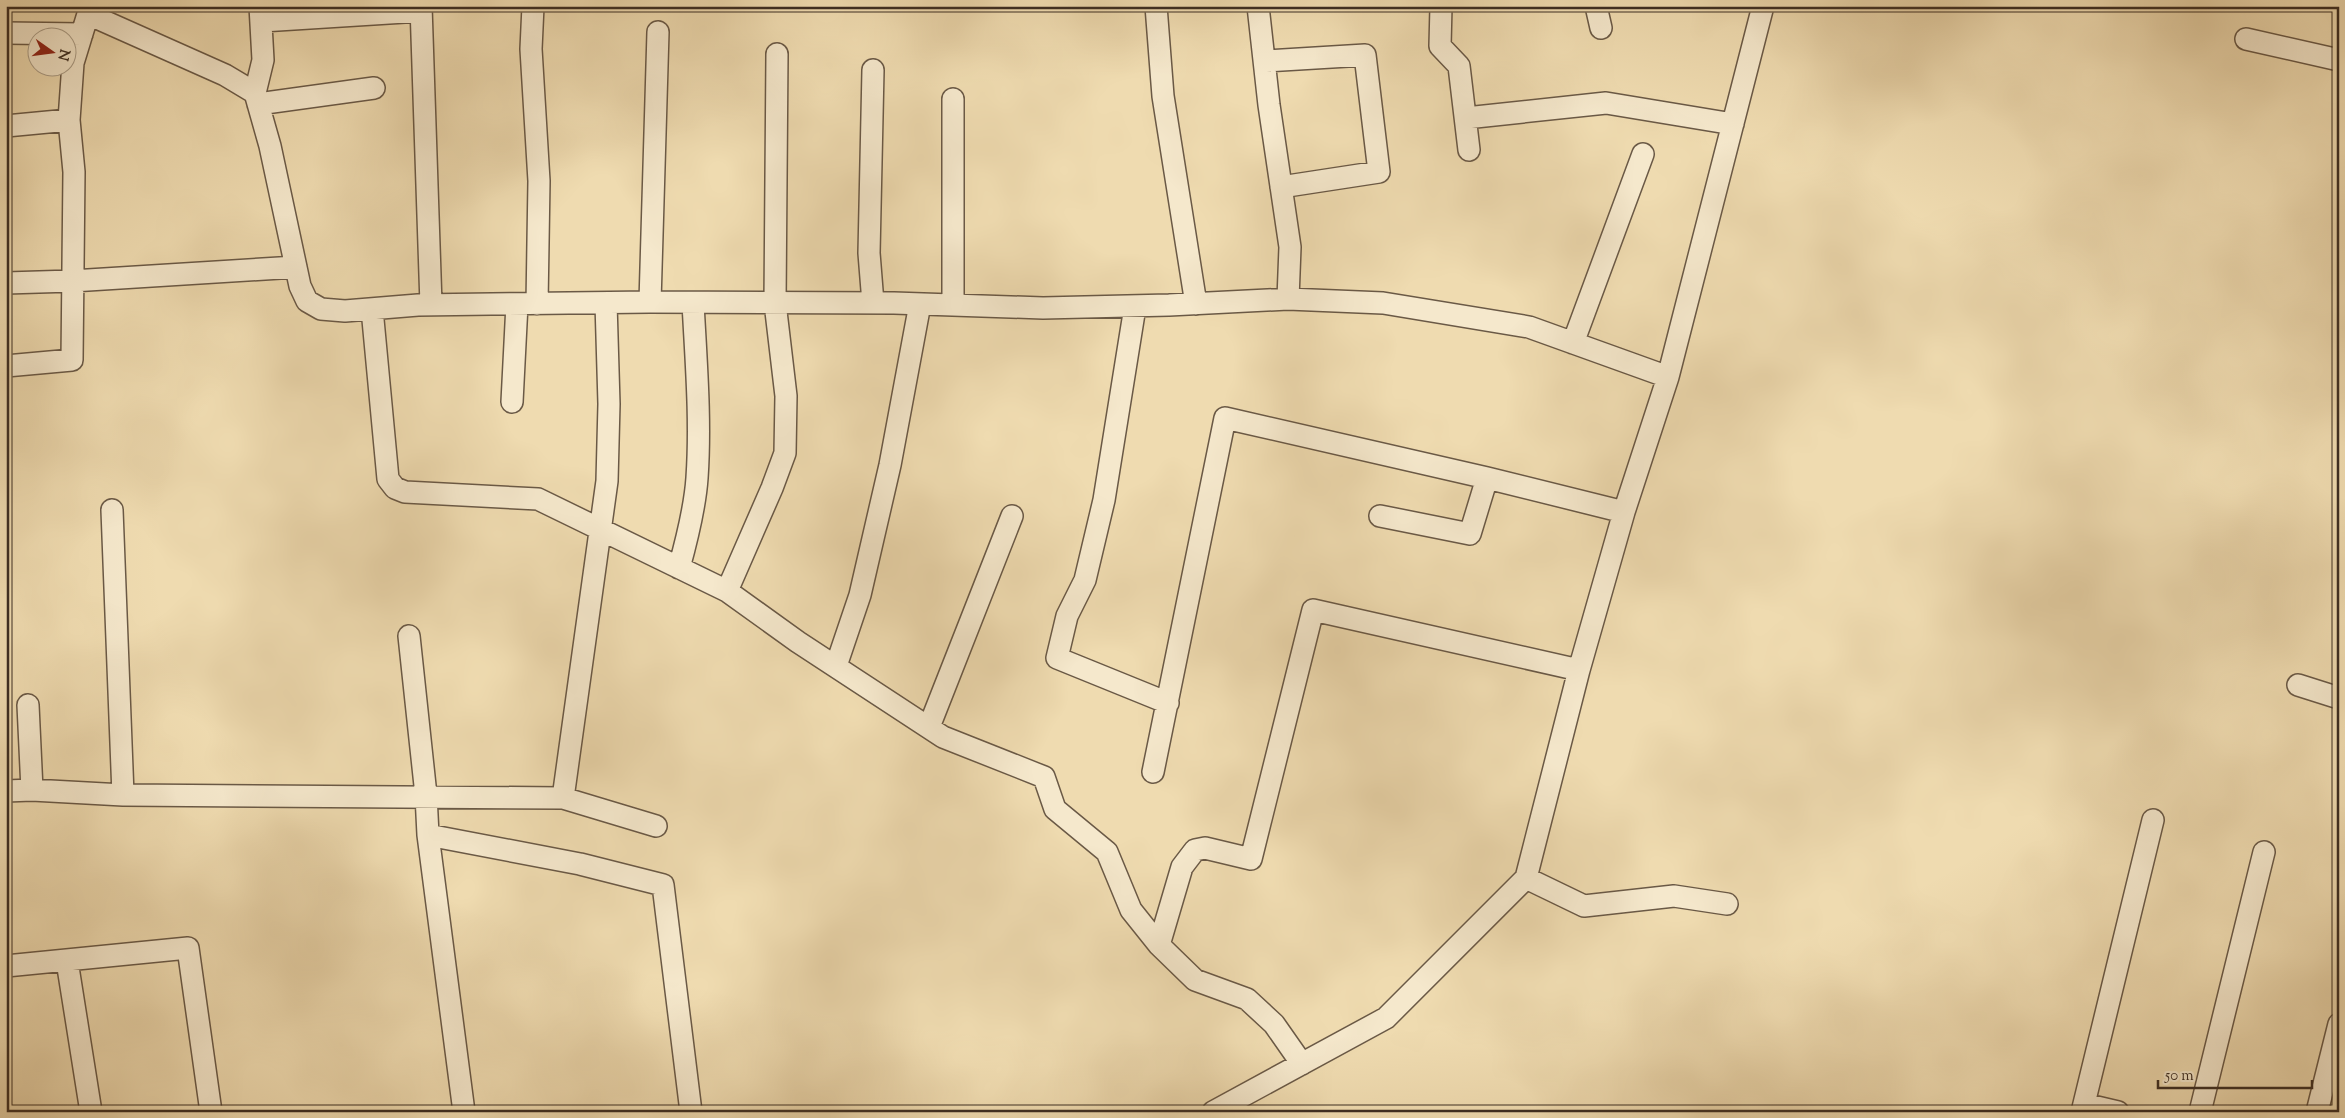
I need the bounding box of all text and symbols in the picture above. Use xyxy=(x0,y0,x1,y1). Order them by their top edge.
north arrow xyxy=(28,28,78,78)
text: N xyxy=(52,47,74,63)
scale bar xyxy=(2158,1058,2311,1090)
text: 50 m xyxy=(2164,1066,2194,1087)

